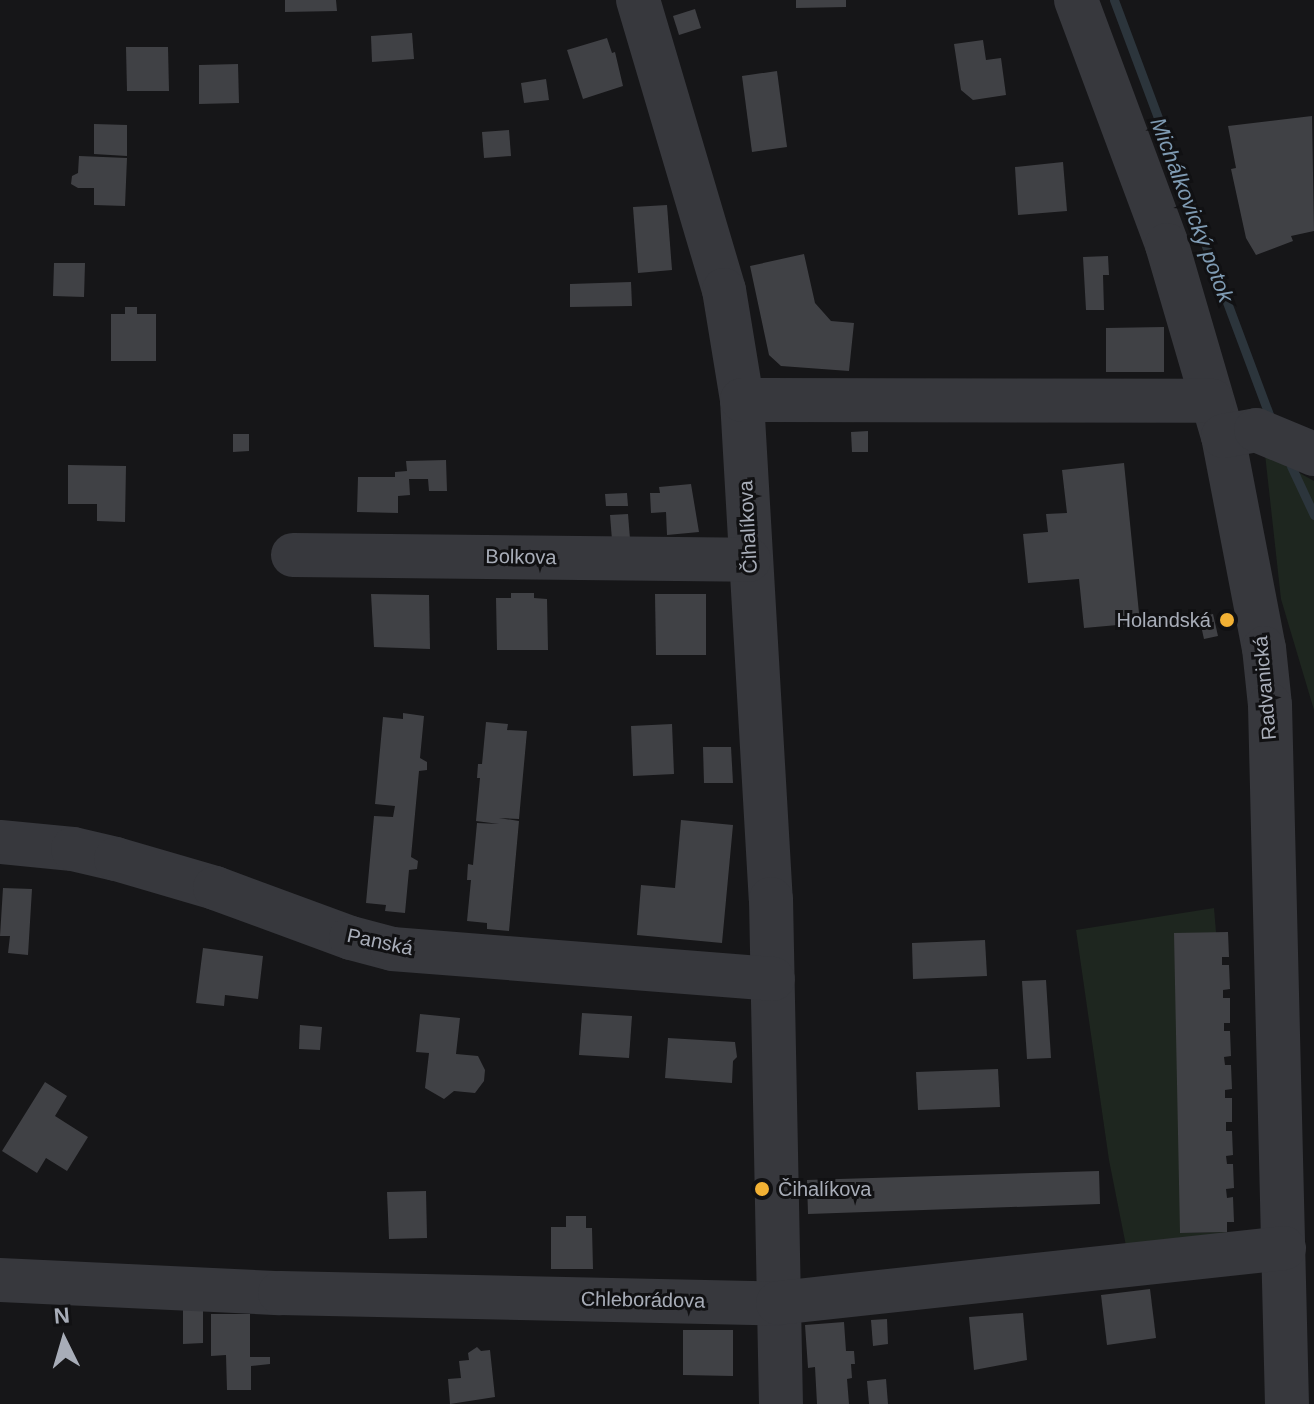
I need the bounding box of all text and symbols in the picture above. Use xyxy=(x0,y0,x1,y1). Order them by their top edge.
water label: Michálkovický potok xyxy=(1145,114,1239,306)
street label: Čihalíkova xyxy=(734,480,762,574)
street label: Bolkova xyxy=(485,544,557,570)
place label: Holandská xyxy=(1116,608,1211,632)
marker: Holandská xyxy=(1218,611,1236,629)
street label: Radvanická xyxy=(1248,635,1282,741)
street label: Panská xyxy=(345,923,415,961)
place label: Čihalíkova xyxy=(778,1177,871,1201)
marker: Čihalíkova xyxy=(753,1180,771,1198)
street label: Chleborádova xyxy=(581,1287,705,1313)
north arrow xyxy=(24,1300,104,1380)
text: N xyxy=(53,1302,71,1329)

